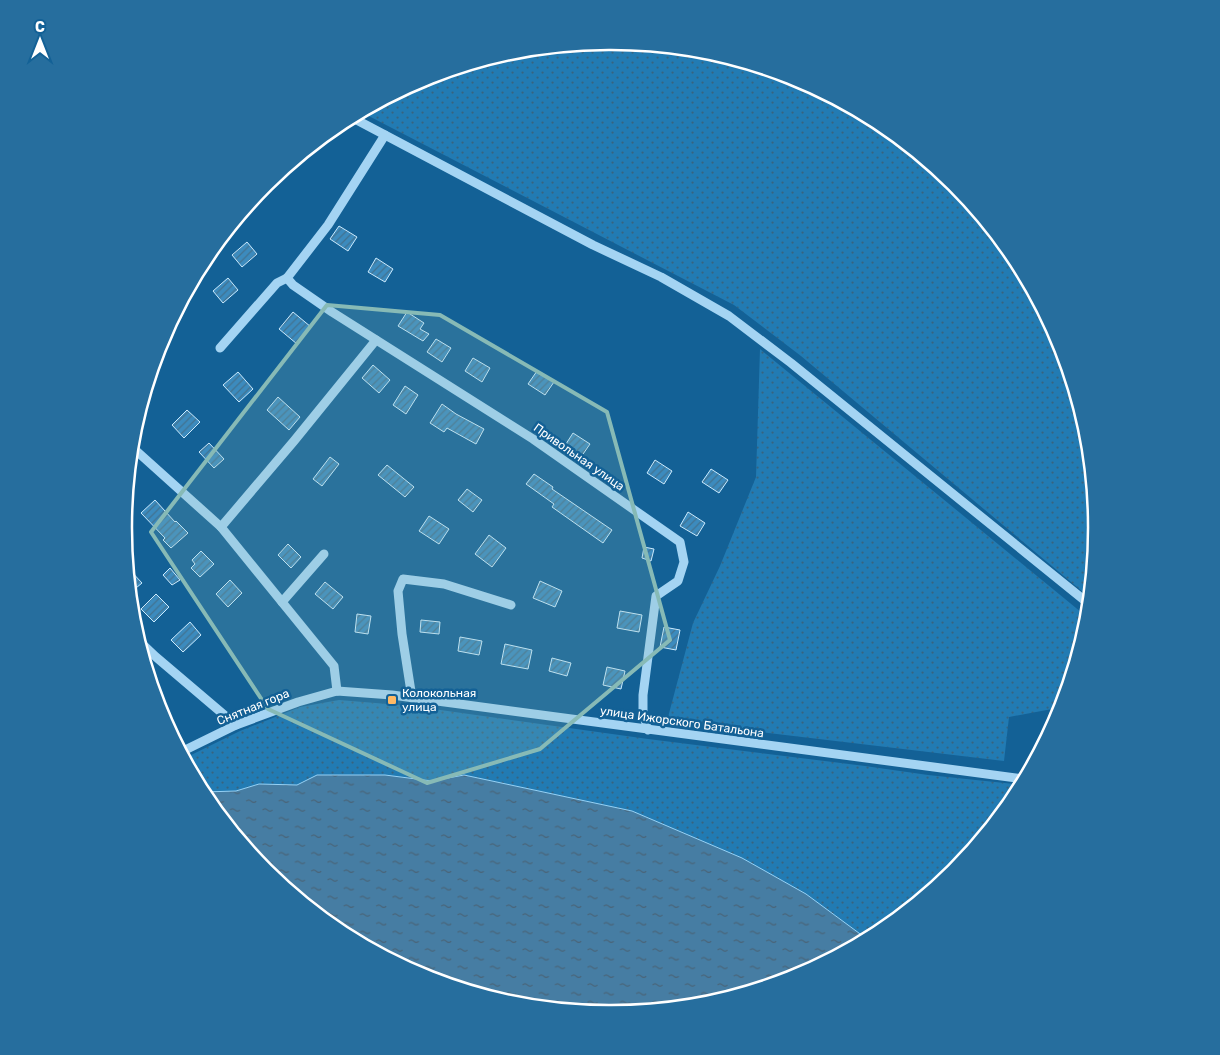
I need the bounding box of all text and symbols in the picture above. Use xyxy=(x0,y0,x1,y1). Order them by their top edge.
north arrow xyxy=(15,15,65,65)
text: С xyxy=(35,19,45,36)
street label: Привольная улица xyxy=(531,420,627,494)
street label: Снятная гора xyxy=(215,686,291,728)
place label: Колокольная улица xyxy=(402,686,476,714)
marker: Колокольная улица xyxy=(386,694,398,706)
street label: улица Ижорского Батальона xyxy=(599,704,765,740)

